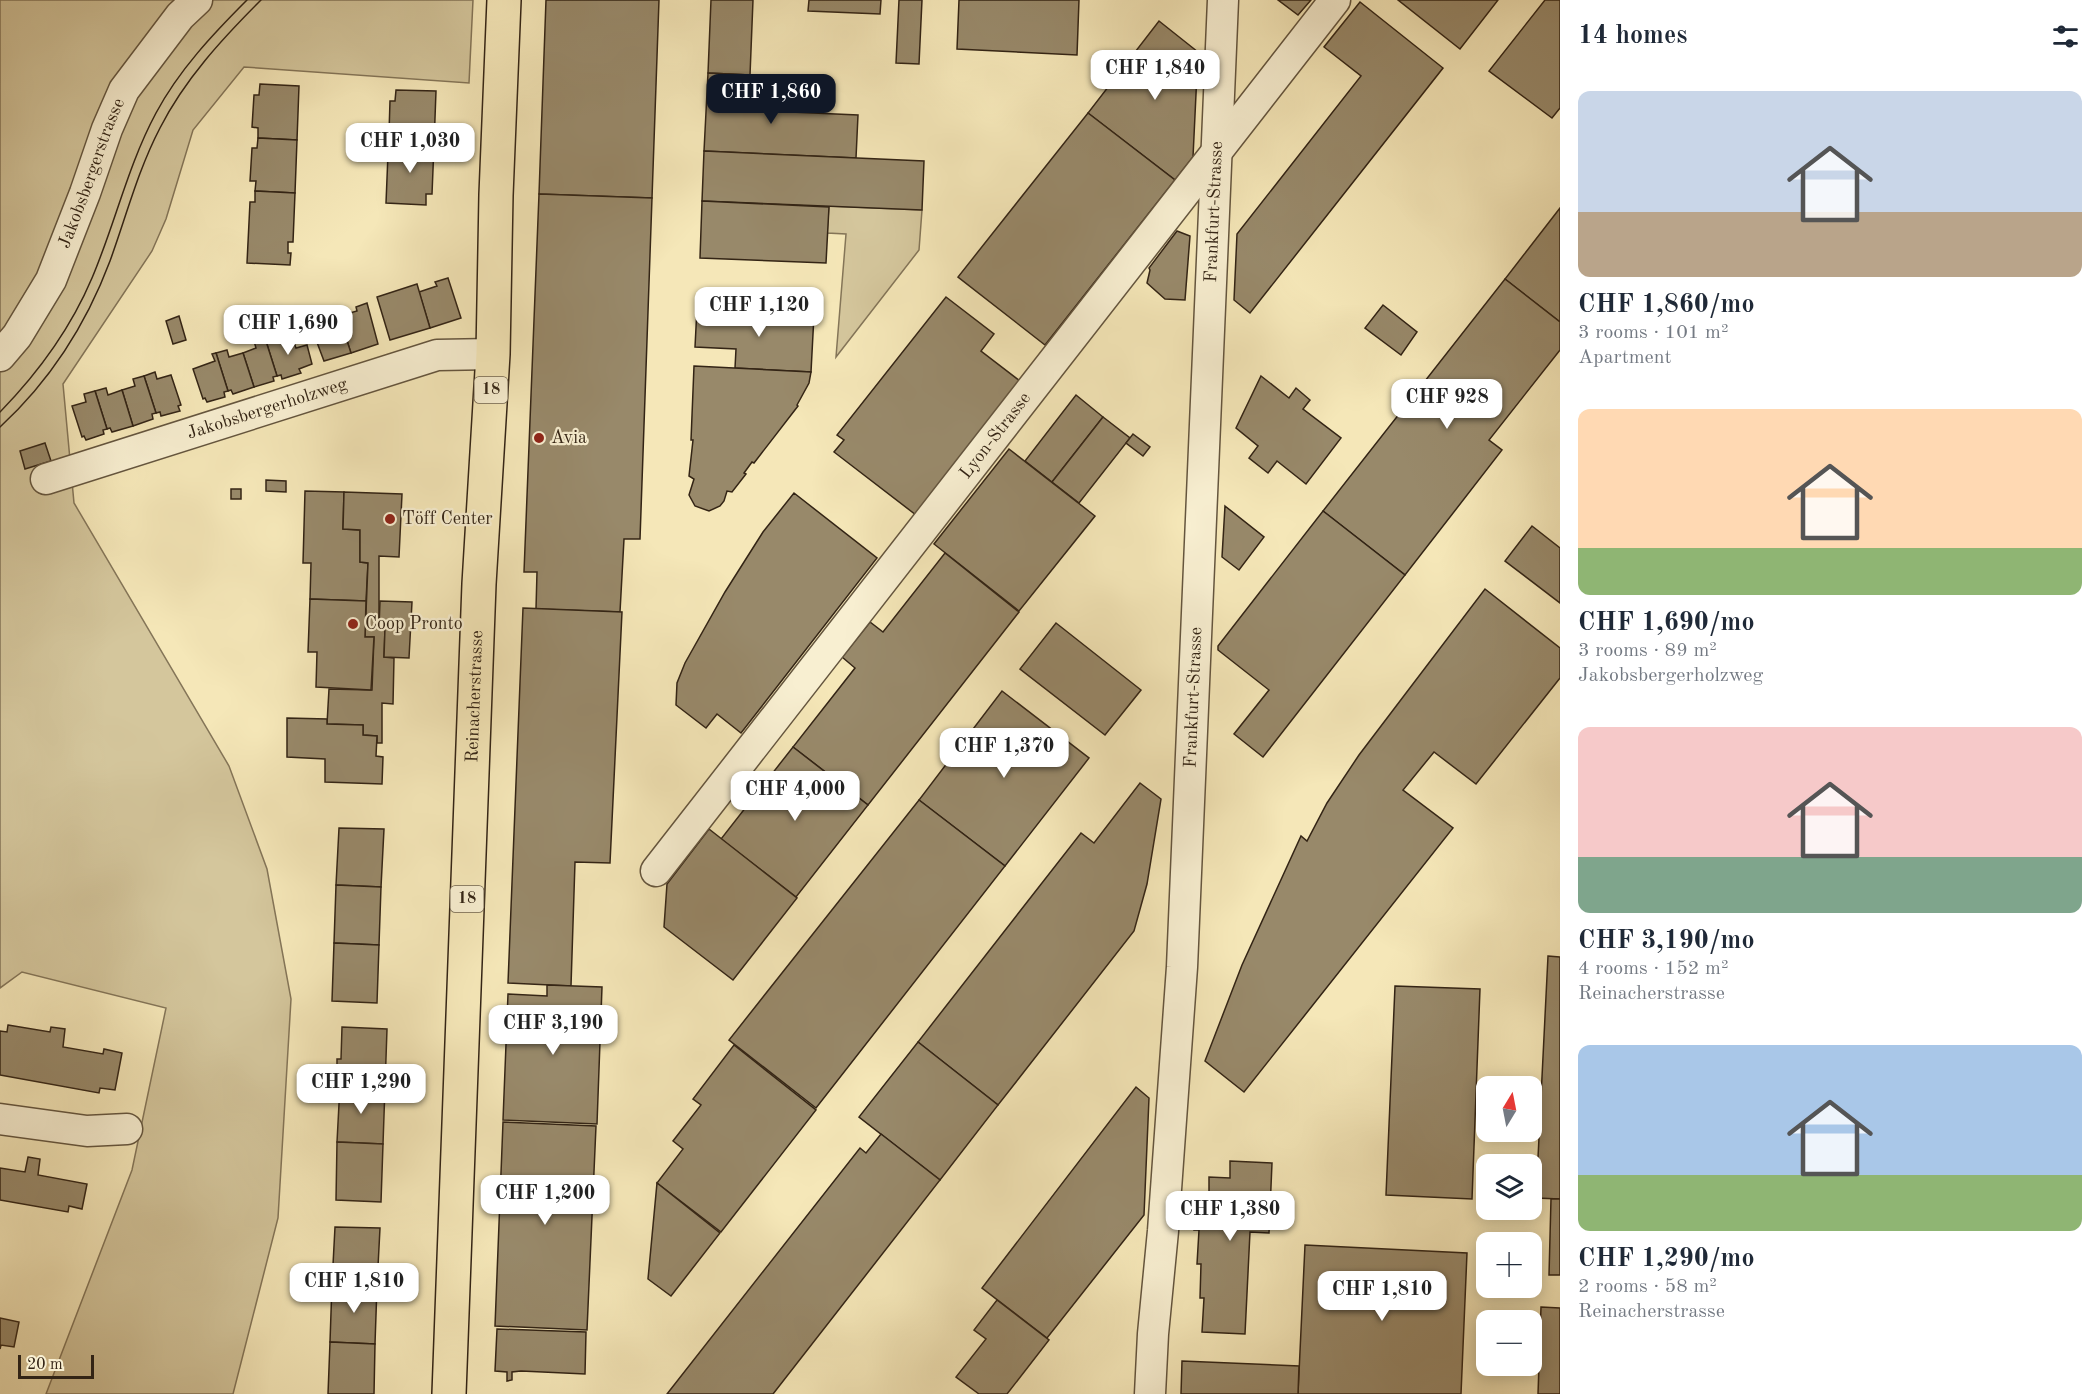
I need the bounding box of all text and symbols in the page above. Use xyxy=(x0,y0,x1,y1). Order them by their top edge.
icon: filters xyxy=(2049,20,2082,53)
text: 14 homes xyxy=(1578,23,1687,49)
pin: CHF 1,840 xyxy=(1086,50,1224,101)
text: CHF 1,840 xyxy=(1105,59,1205,79)
pin: CHF 1,860 xyxy=(702,74,840,125)
text: CHF 1,860 xyxy=(721,83,821,103)
street label: Jakobsbergerstrasse xyxy=(55,96,128,251)
pin: CHF 1,030 xyxy=(341,123,479,174)
icon: home xyxy=(1776,130,1884,238)
text: CHF 1,030 xyxy=(360,132,460,152)
street label: Frankfurt-Strasse xyxy=(1202,141,1226,283)
pin: CHF 1,120 xyxy=(690,287,828,338)
text: CHF 1,860/mo xyxy=(1578,292,1755,318)
text: CHF 1,120 xyxy=(709,296,809,316)
pin: CHF 1,690 xyxy=(219,305,357,356)
text: CHF 1,690 xyxy=(238,314,338,334)
text: 3 rooms · 101 m² xyxy=(1578,323,1728,343)
text: Apartment xyxy=(1578,348,1672,368)
street label: Jakobsbergerholzweg xyxy=(185,375,350,443)
road number: 18 xyxy=(474,377,508,403)
pin: CHF 928 xyxy=(1392,379,1502,430)
text: CHF 928 xyxy=(1405,388,1489,408)
street label: Lyon-Strasse xyxy=(956,389,1034,482)
place label: Avia xyxy=(551,429,587,447)
marker: Avia xyxy=(532,431,546,445)
icon: home xyxy=(1776,448,1884,556)
place label: Töff Center xyxy=(402,510,493,528)
marker: Töff Center xyxy=(383,512,397,526)
text: CHF 1,690/mo xyxy=(1578,610,1755,636)
place label: Coop Pronto xyxy=(365,615,463,633)
marker: Coop Pronto xyxy=(346,617,360,631)
street label: Frankfurt-Strasse xyxy=(1181,627,1205,768)
street label: Reinacherstrasse xyxy=(463,630,486,763)
text: 3 rooms · 89 m² xyxy=(1578,641,1717,661)
text: Jakobsbergerholzweg xyxy=(1578,666,1763,686)
pin: CHF 1,370 xyxy=(935,728,1073,779)
text: CHF 1,370 xyxy=(954,737,1054,757)
icon: home xyxy=(1776,766,1884,874)
pin: CHF 4,000 xyxy=(726,771,864,822)
text: CHF 4,000 xyxy=(745,780,845,800)
road number: 18 xyxy=(450,886,484,912)
text: CHF 3,190/mo xyxy=(1578,928,1755,954)
text: 4 rooms · 152 m² xyxy=(1578,959,1728,979)
text: Reinacherstrasse xyxy=(1578,984,1725,1004)
pin: CHF 3,190 xyxy=(484,1005,622,1056)
text: CHF 3,190 xyxy=(503,1014,603,1034)
pin: CHF 1,290 xyxy=(292,1064,430,1115)
text: CHF 1,290 xyxy=(311,1073,411,1093)
north arrow xyxy=(1476,1076,1542,1142)
map controls xyxy=(1476,1076,1542,1376)
icon: home xyxy=(1776,1084,1884,1192)
button: layers xyxy=(1476,1154,1542,1220)
pin: CHF 1,200 xyxy=(476,1175,614,1226)
text: CHF 1,200 xyxy=(495,1184,595,1204)
pin: CHF 1,380 xyxy=(1161,1191,1299,1242)
text: CHF 1,380 xyxy=(1180,1200,1280,1220)
button: + xyxy=(1476,1232,1542,1298)
text: CHF 1,290/mo xyxy=(1578,1246,1755,1272)
pin: CHF 1,810 xyxy=(285,1263,423,1314)
pin: CHF 1,810 xyxy=(1313,1271,1451,1322)
text: CHF 1,810 xyxy=(304,1272,404,1292)
text: 2 rooms · 58 m² xyxy=(1578,1277,1717,1297)
text: CHF 1,810 xyxy=(1332,1280,1432,1300)
text: Reinacherstrasse xyxy=(1578,1302,1725,1322)
button: − xyxy=(1476,1310,1542,1376)
scale bar xyxy=(18,1352,94,1380)
text: 20 m xyxy=(27,1357,63,1373)

